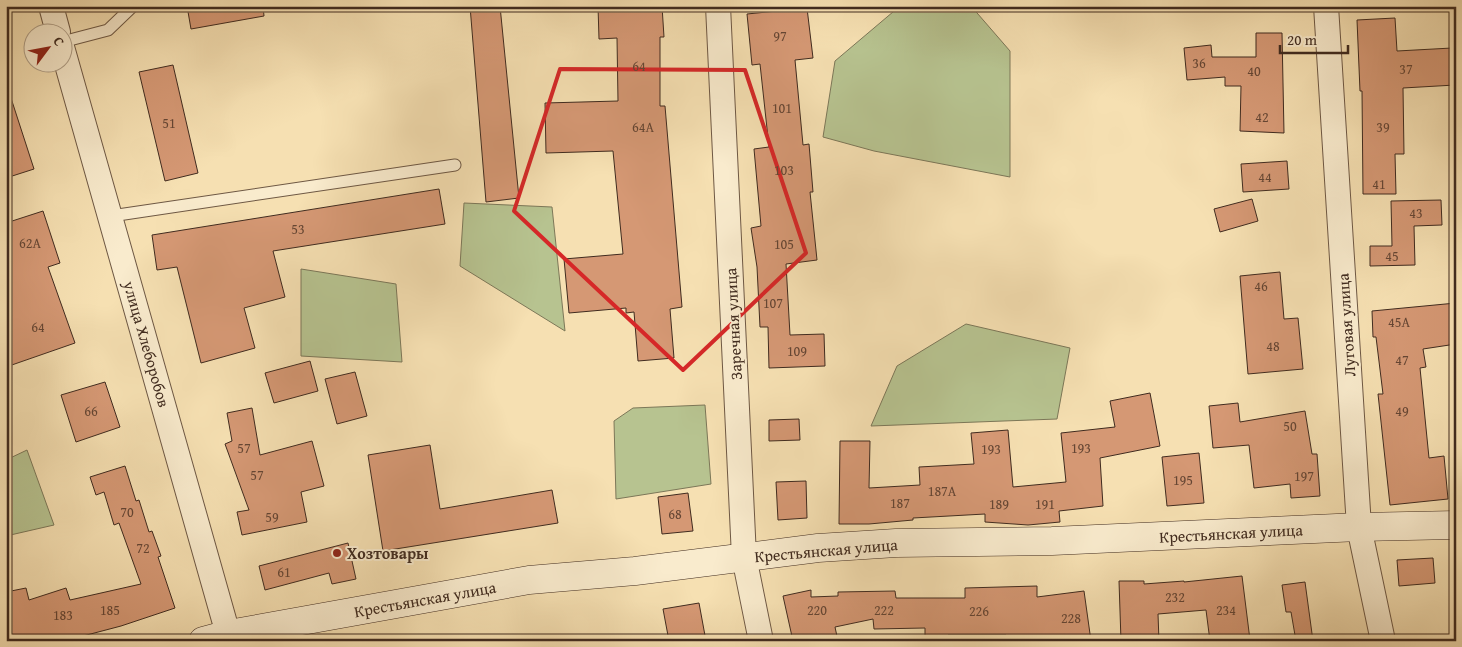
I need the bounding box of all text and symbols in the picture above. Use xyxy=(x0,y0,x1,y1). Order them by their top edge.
north arrow xyxy=(22,22,72,72)
scale bar xyxy=(1280,22,1347,54)
house number: 97 xyxy=(773,26,787,46)
text: 20 m xyxy=(1287,29,1318,50)
text: С xyxy=(48,32,70,50)
house number: 36 xyxy=(1192,53,1206,73)
house number: 64 xyxy=(632,56,646,76)
house number: 37 xyxy=(1399,59,1413,79)
house number: 40 xyxy=(1247,61,1261,81)
house number: 101 xyxy=(772,98,792,118)
house number: 42 xyxy=(1255,107,1269,127)
house number: 51 xyxy=(162,113,176,133)
house number: 64А xyxy=(632,117,654,137)
house number: 39 xyxy=(1376,117,1390,137)
house number: 103 xyxy=(774,160,794,180)
house number: 44 xyxy=(1258,167,1272,187)
house number: 41 xyxy=(1372,174,1386,194)
house number: 43 xyxy=(1409,203,1423,223)
house number: 53 xyxy=(291,219,305,239)
house number: 62А xyxy=(19,233,41,253)
house number: 105 xyxy=(774,234,794,254)
house number: 45 xyxy=(1385,246,1399,266)
street label: Заречная улица xyxy=(718,267,748,381)
street label: Луговая улица xyxy=(1330,272,1362,377)
house number: 46 xyxy=(1254,276,1268,296)
street label: улица Хлеборобов xyxy=(117,277,177,410)
house number: 107 xyxy=(763,293,783,313)
house number: 45А xyxy=(1388,312,1410,332)
house number: 64 xyxy=(31,317,45,337)
house number: 48 xyxy=(1266,336,1280,356)
house number: 109 xyxy=(787,341,807,361)
house number: 47 xyxy=(1395,350,1409,370)
house number: 66 xyxy=(84,401,98,421)
house number: 49 xyxy=(1395,401,1409,421)
house number: 50 xyxy=(1283,416,1297,436)
house number: 57 xyxy=(237,438,251,458)
house number: 193 xyxy=(1071,438,1091,458)
house number: 193 xyxy=(981,439,1001,459)
house number: 57 xyxy=(250,465,264,485)
house number: 197 xyxy=(1294,466,1314,486)
house number: 195 xyxy=(1173,470,1193,490)
house number: 187А xyxy=(928,481,957,501)
house number: 187 xyxy=(890,493,910,513)
house number: 189 xyxy=(989,494,1009,514)
house number: 191 xyxy=(1035,494,1055,514)
house number: 70 xyxy=(120,502,134,522)
house number: 68 xyxy=(668,504,682,524)
house number: 59 xyxy=(265,507,279,527)
street label: Крестьянская улица xyxy=(1159,517,1304,549)
street label: Крестьянская улица xyxy=(753,532,899,568)
house number: 72 xyxy=(136,538,150,558)
place label: Хозтовары xyxy=(347,541,429,565)
marker: Хозтовары xyxy=(331,547,343,559)
house number: 61 xyxy=(277,562,291,582)
street label: Крестьянская улица xyxy=(352,575,498,623)
house number: 232 xyxy=(1165,587,1185,607)
house number: 185 xyxy=(100,600,120,620)
house number: 220 xyxy=(807,600,827,620)
house number: 222 xyxy=(874,600,894,620)
house number: 234 xyxy=(1216,600,1236,620)
house number: 226 xyxy=(969,601,989,621)
house number: 183 xyxy=(53,605,73,625)
house number: 228 xyxy=(1061,608,1081,628)

